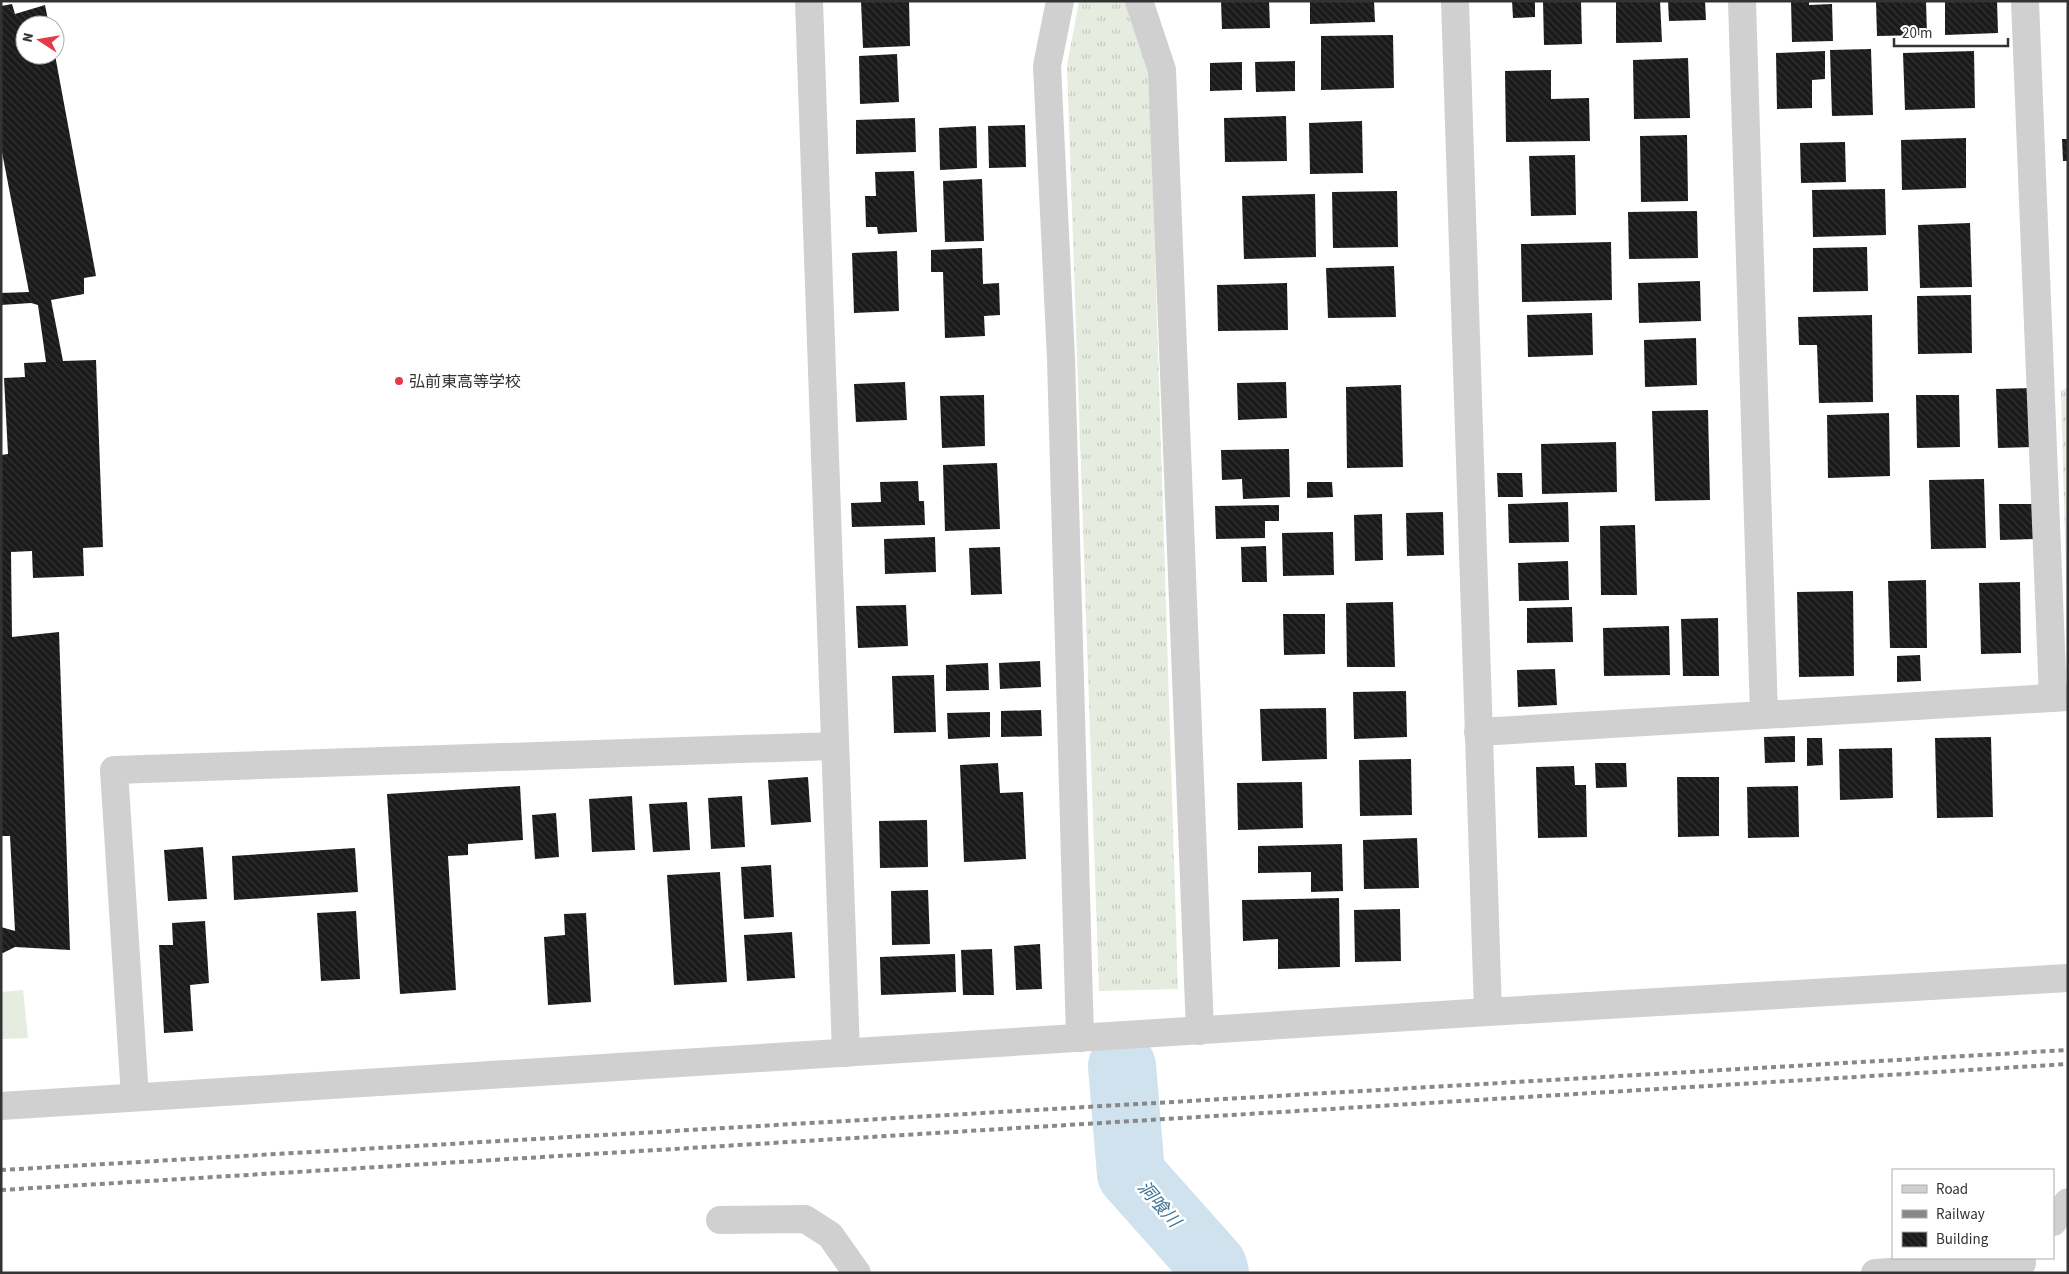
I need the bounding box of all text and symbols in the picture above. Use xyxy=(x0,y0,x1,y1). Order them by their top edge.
north arrow xyxy=(15,15,65,65)
scale bar xyxy=(1894,15,2008,47)
text: 20 m xyxy=(1902,23,1932,44)
text: N xyxy=(18,31,39,44)
place label: 弘前東高等学校 xyxy=(409,371,521,393)
marker: 弘前東高等学校 xyxy=(393,375,405,387)
legend xyxy=(1892,1169,2054,1259)
water label: 洞喰川 xyxy=(1131,1176,1187,1234)
text: Road xyxy=(1936,1179,1968,1200)
text: Railway xyxy=(1936,1204,1985,1225)
text: Building xyxy=(1936,1229,1989,1250)

